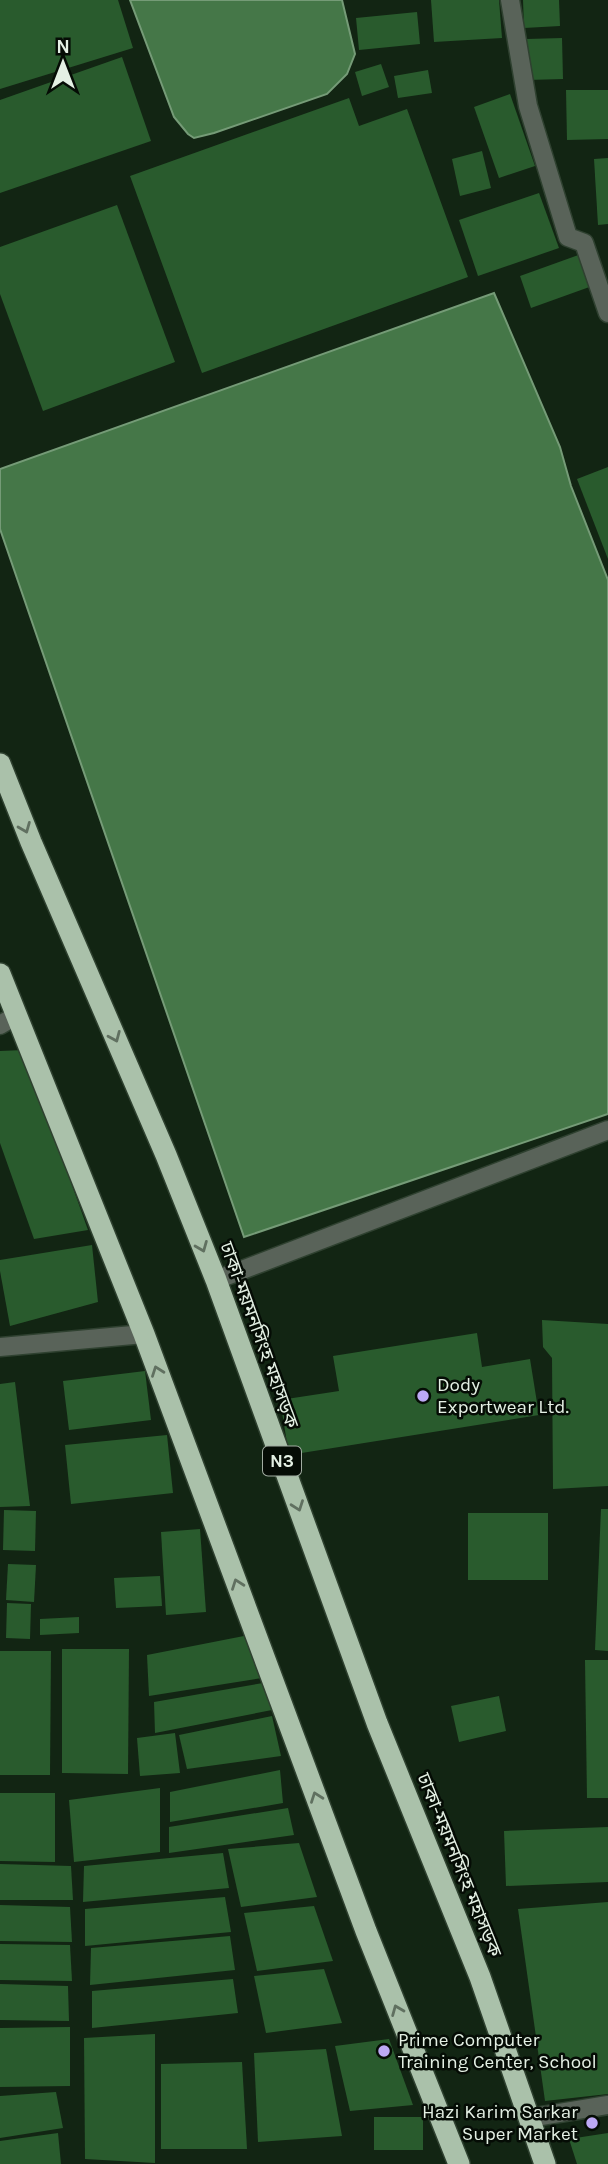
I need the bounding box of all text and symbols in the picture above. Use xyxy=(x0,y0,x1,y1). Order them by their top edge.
north arrow xyxy=(28,28,98,98)
text: N xyxy=(56,36,70,58)
one-way arrow xyxy=(17,821,31,833)
one-way arrow xyxy=(107,1030,121,1042)
street label: ঢাকা-ময়মনসিংহ মহাসড়ক xyxy=(215,1238,304,1432)
one-way arrow xyxy=(194,1240,208,1252)
one-way arrow xyxy=(152,1365,166,1377)
place label: Dody Exportwear Ltd. xyxy=(437,1374,569,1418)
marker: Dody Exportwear Ltd. xyxy=(415,1388,431,1404)
road number: N3 xyxy=(263,1446,301,1476)
one-way arrow xyxy=(290,1500,304,1512)
one-way arrow xyxy=(231,1579,245,1591)
street label: ঢাকা-ময়মনসিংহ মহাসড়ক xyxy=(412,1769,507,1961)
one-way arrow xyxy=(310,1792,324,1804)
one-way arrow xyxy=(392,2004,406,2016)
place label: Prime Computer Training Center, School xyxy=(398,2029,597,2073)
marker: Prime Computer Training Center, School xyxy=(376,2043,392,2059)
place label: Hazi Karim Sarkar Super Market xyxy=(422,2101,578,2145)
marker: Hazi Karim Sarkar Super Market xyxy=(584,2115,600,2131)

